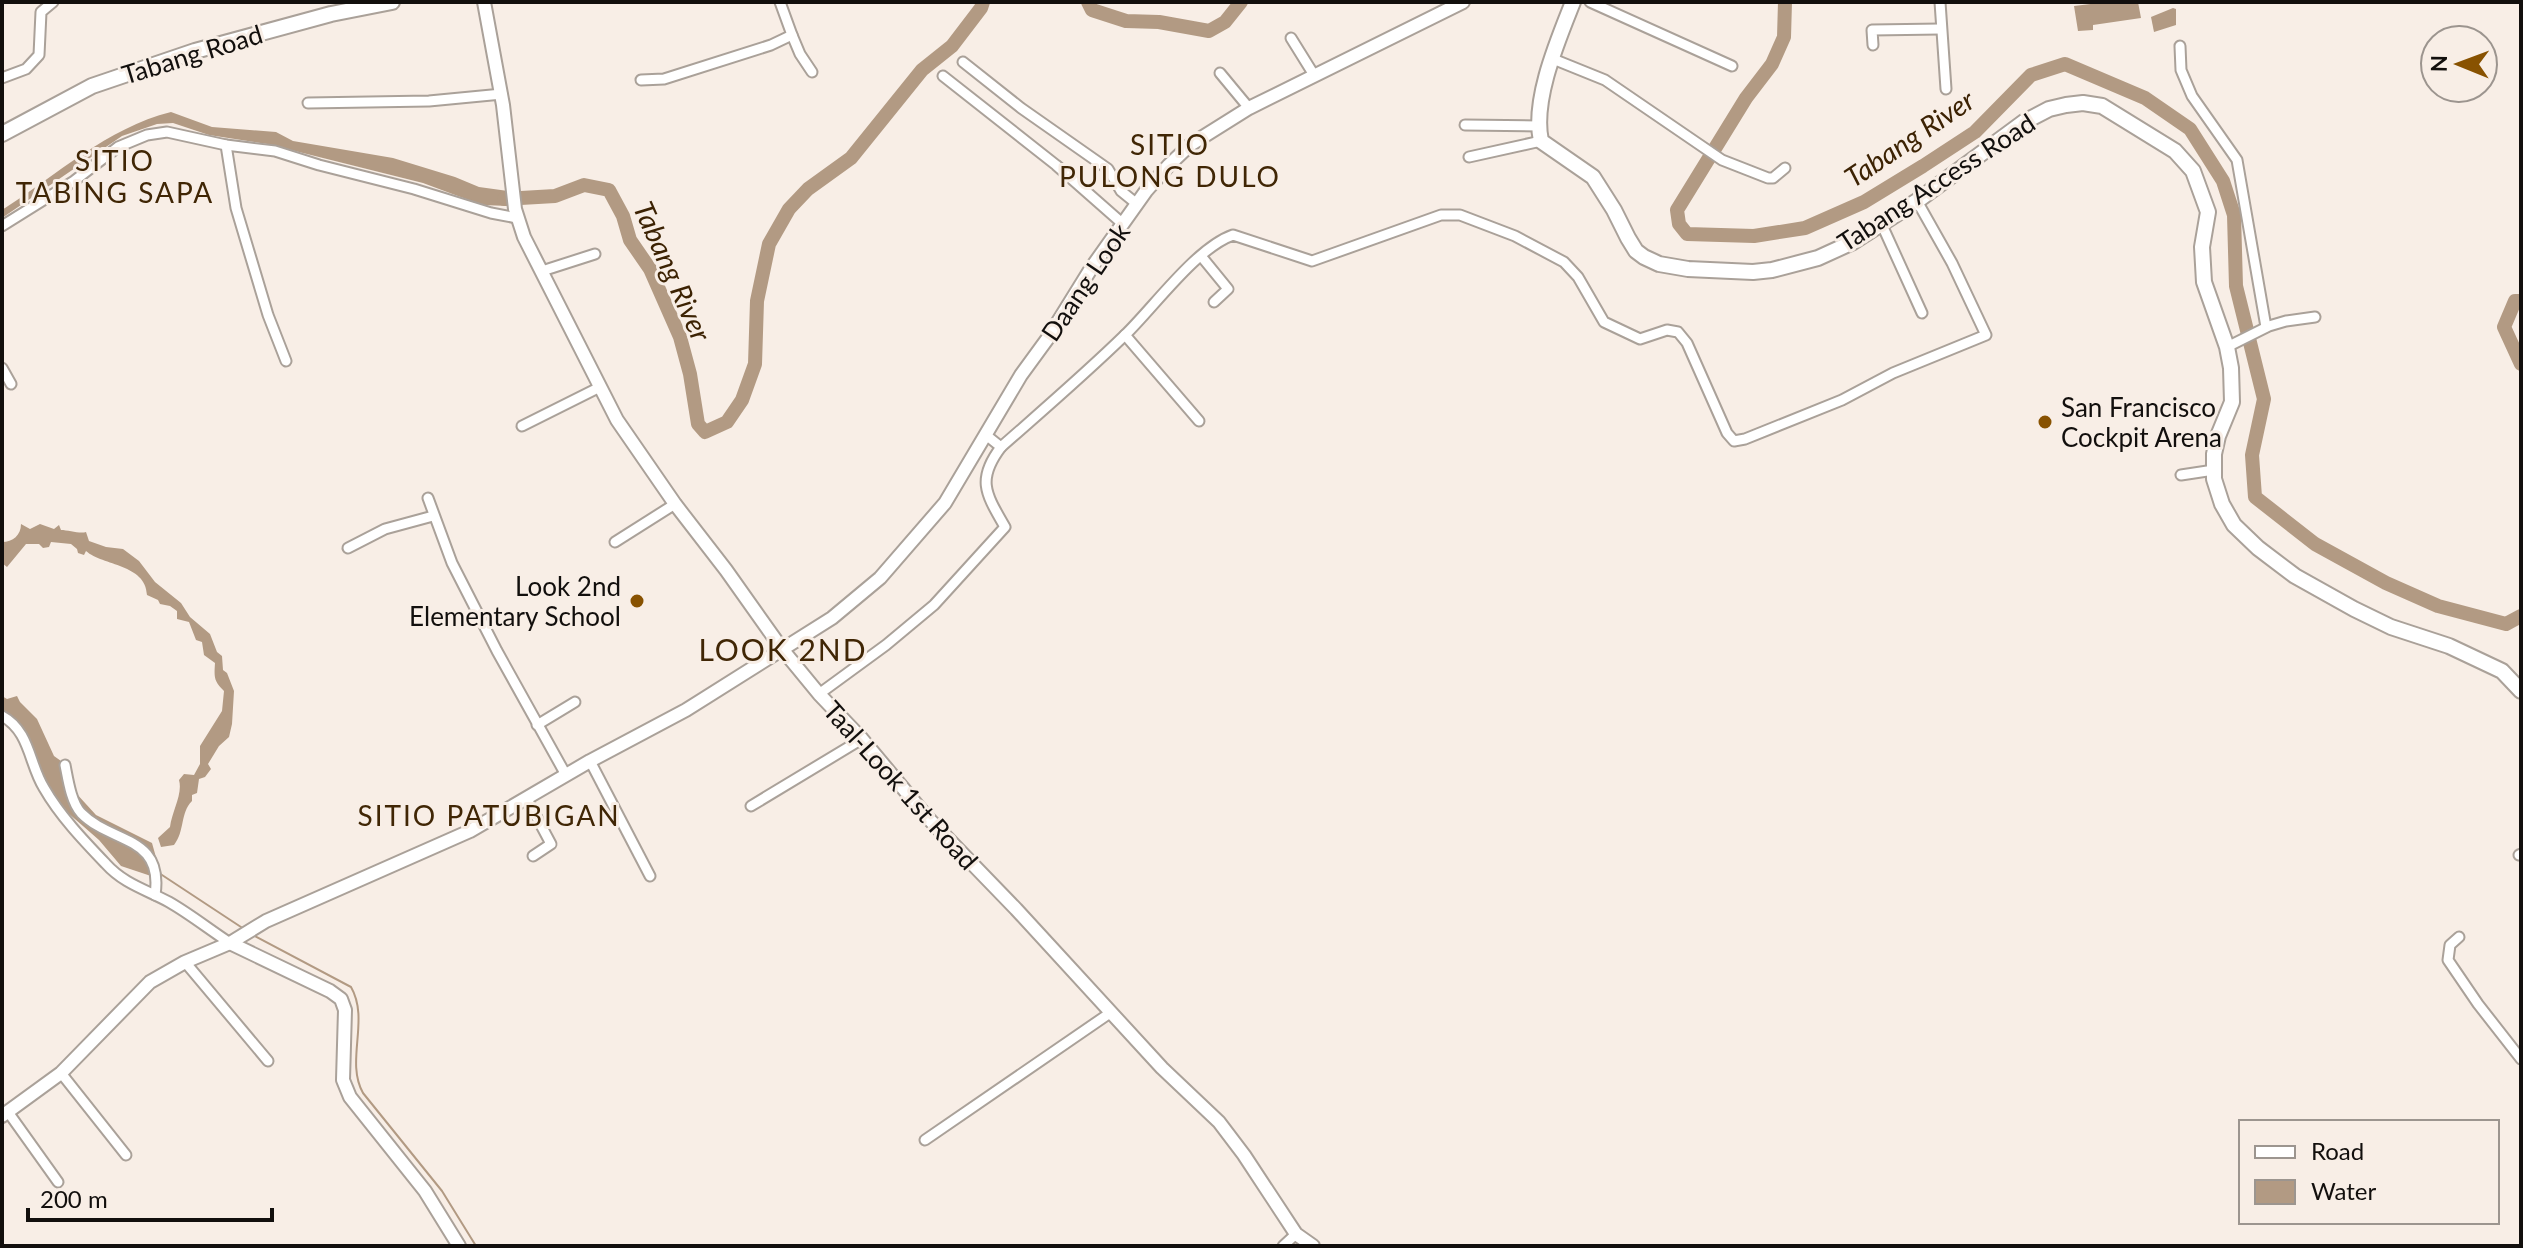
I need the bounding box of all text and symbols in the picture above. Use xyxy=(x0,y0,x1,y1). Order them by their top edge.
street label: Tabang Road xyxy=(118,17,266,91)
north arrow xyxy=(2419,24,2499,104)
text: N xyxy=(2425,55,2452,72)
water label: Tabang River xyxy=(1838,82,1981,194)
street label: Tabang Access Road xyxy=(1831,106,2041,258)
district label: SITIO PULONG DULO xyxy=(1059,127,1281,193)
district label: SITIO TABING SAPA xyxy=(16,143,214,209)
water label: Tabang River xyxy=(627,196,719,346)
street label: Daang Look xyxy=(1034,216,1136,347)
place label: San Francisco Cockpit Arena xyxy=(2061,391,2222,453)
marker: San Francisco Cockpit Arena xyxy=(2036,413,2054,431)
place label: Look 2nd Elementary School xyxy=(409,570,621,632)
marker: Look 2nd Elementary School xyxy=(628,592,646,610)
district label: LOOK 2ND xyxy=(698,631,868,667)
street label: Taal-Look 1st Road xyxy=(817,694,985,876)
district label: SITIO PATUBIGAN xyxy=(357,798,621,832)
legend xyxy=(2239,1120,2499,1224)
text: Road xyxy=(2311,1136,2364,1165)
scale bar xyxy=(28,1172,272,1222)
text: Water xyxy=(2311,1176,2376,1205)
text: 200 m xyxy=(40,1184,108,1213)

